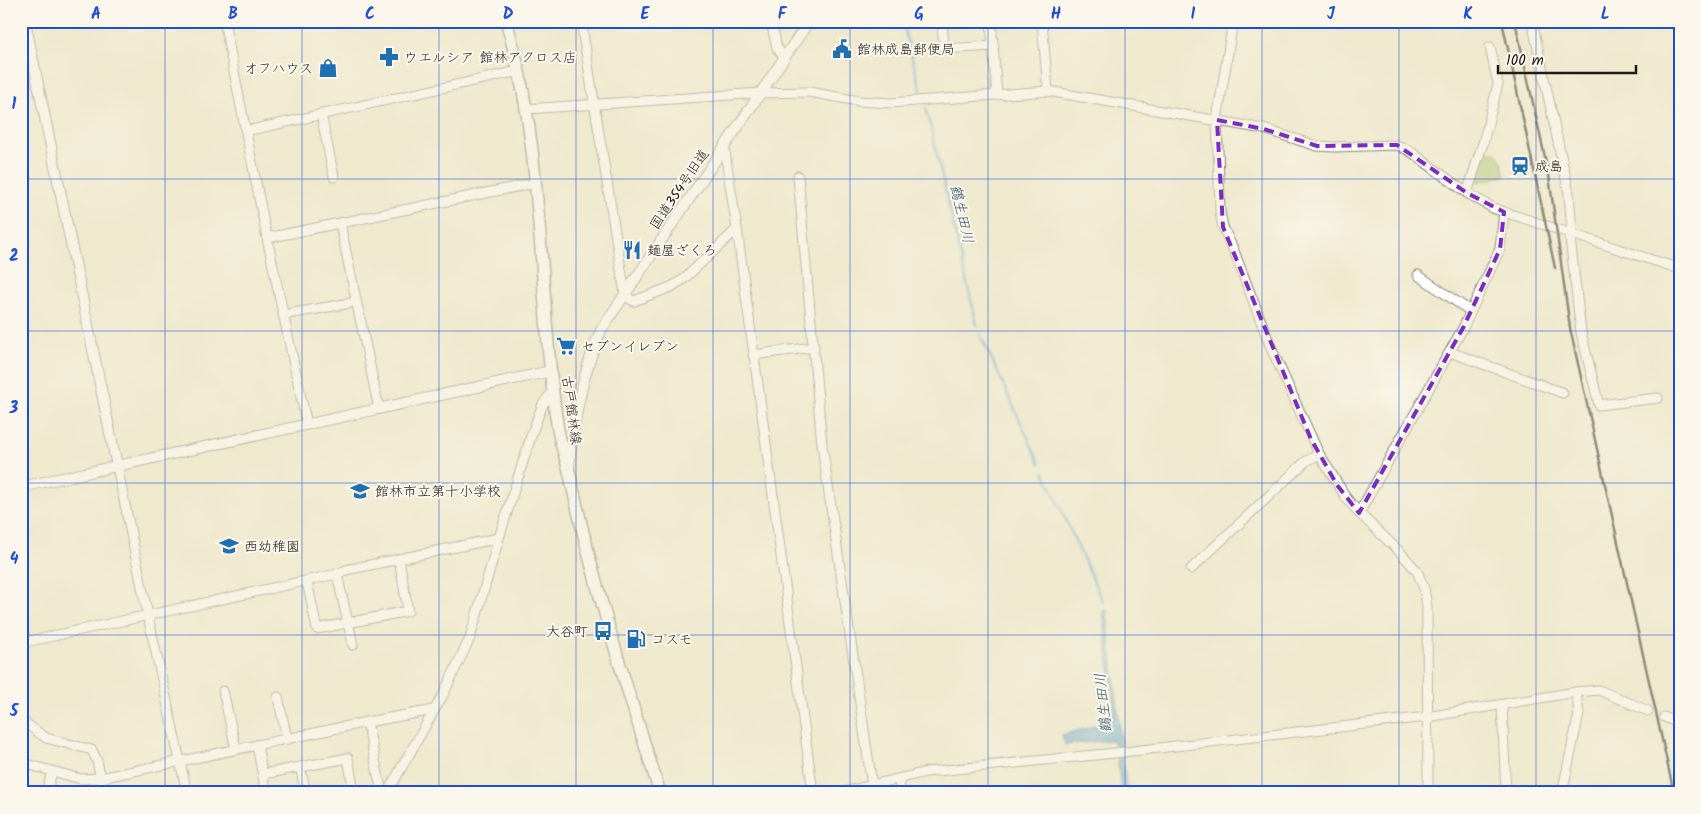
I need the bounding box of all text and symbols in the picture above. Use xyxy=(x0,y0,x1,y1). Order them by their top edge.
text: A xyxy=(91,2,101,27)
text: B xyxy=(228,2,238,27)
text: C xyxy=(365,2,375,27)
text: D xyxy=(503,2,514,27)
text: E xyxy=(641,2,651,27)
text: F xyxy=(778,2,788,27)
text: G xyxy=(914,2,924,27)
text: H xyxy=(1051,2,1061,27)
text: I xyxy=(1191,2,1196,27)
text: J xyxy=(1327,2,1336,27)
text: K xyxy=(1463,2,1473,27)
text: L xyxy=(1601,2,1609,27)
public building icon: 館林成島郵便局 xyxy=(831,38,853,60)
place label: 館林成島郵便局 xyxy=(857,39,955,61)
scale bar xyxy=(1498,42,1636,74)
pharmacy icon: ウエルシア 館林アクロス店 xyxy=(378,46,400,68)
place label: ウエルシア 館林アクロス店 xyxy=(404,47,577,69)
text: 100 m xyxy=(1506,49,1544,73)
shop icon: オフハウス xyxy=(317,57,339,79)
place label: オフハウス xyxy=(244,58,313,80)
text: 1 xyxy=(12,92,17,117)
street label: 国道354号旧道 xyxy=(645,145,715,234)
station icon: 成島 xyxy=(1509,155,1531,177)
place label: 成島 xyxy=(1535,156,1563,178)
water label: 鶴生田川 xyxy=(943,182,979,246)
restaurant icon: 麺屋ざくろ xyxy=(621,239,643,261)
place label: 麺屋ざくろ xyxy=(647,240,717,262)
text: 2 xyxy=(9,244,19,269)
supermarket icon: セブンイレブン xyxy=(555,335,577,357)
place label: セブンイレブン xyxy=(581,336,679,358)
street label: 古戸館林線 xyxy=(555,374,587,446)
text: 3 xyxy=(9,396,19,421)
school or university icon: 館林市立第十小学校 xyxy=(349,480,371,502)
place label: 館林市立第十小学校 xyxy=(375,481,501,503)
school or university icon: 西幼稚園 xyxy=(218,535,240,557)
place label: 西幼稚園 xyxy=(244,536,300,558)
text: 4 xyxy=(10,547,19,572)
bus stop icon: 大谷町 xyxy=(592,620,614,642)
place label: 大谷町 xyxy=(546,621,588,643)
fuel station icon: コスモ xyxy=(625,628,647,650)
place label: コスモ xyxy=(651,629,692,651)
water label: 鶴生田川 xyxy=(1089,672,1119,734)
text: 5 xyxy=(9,699,20,724)

